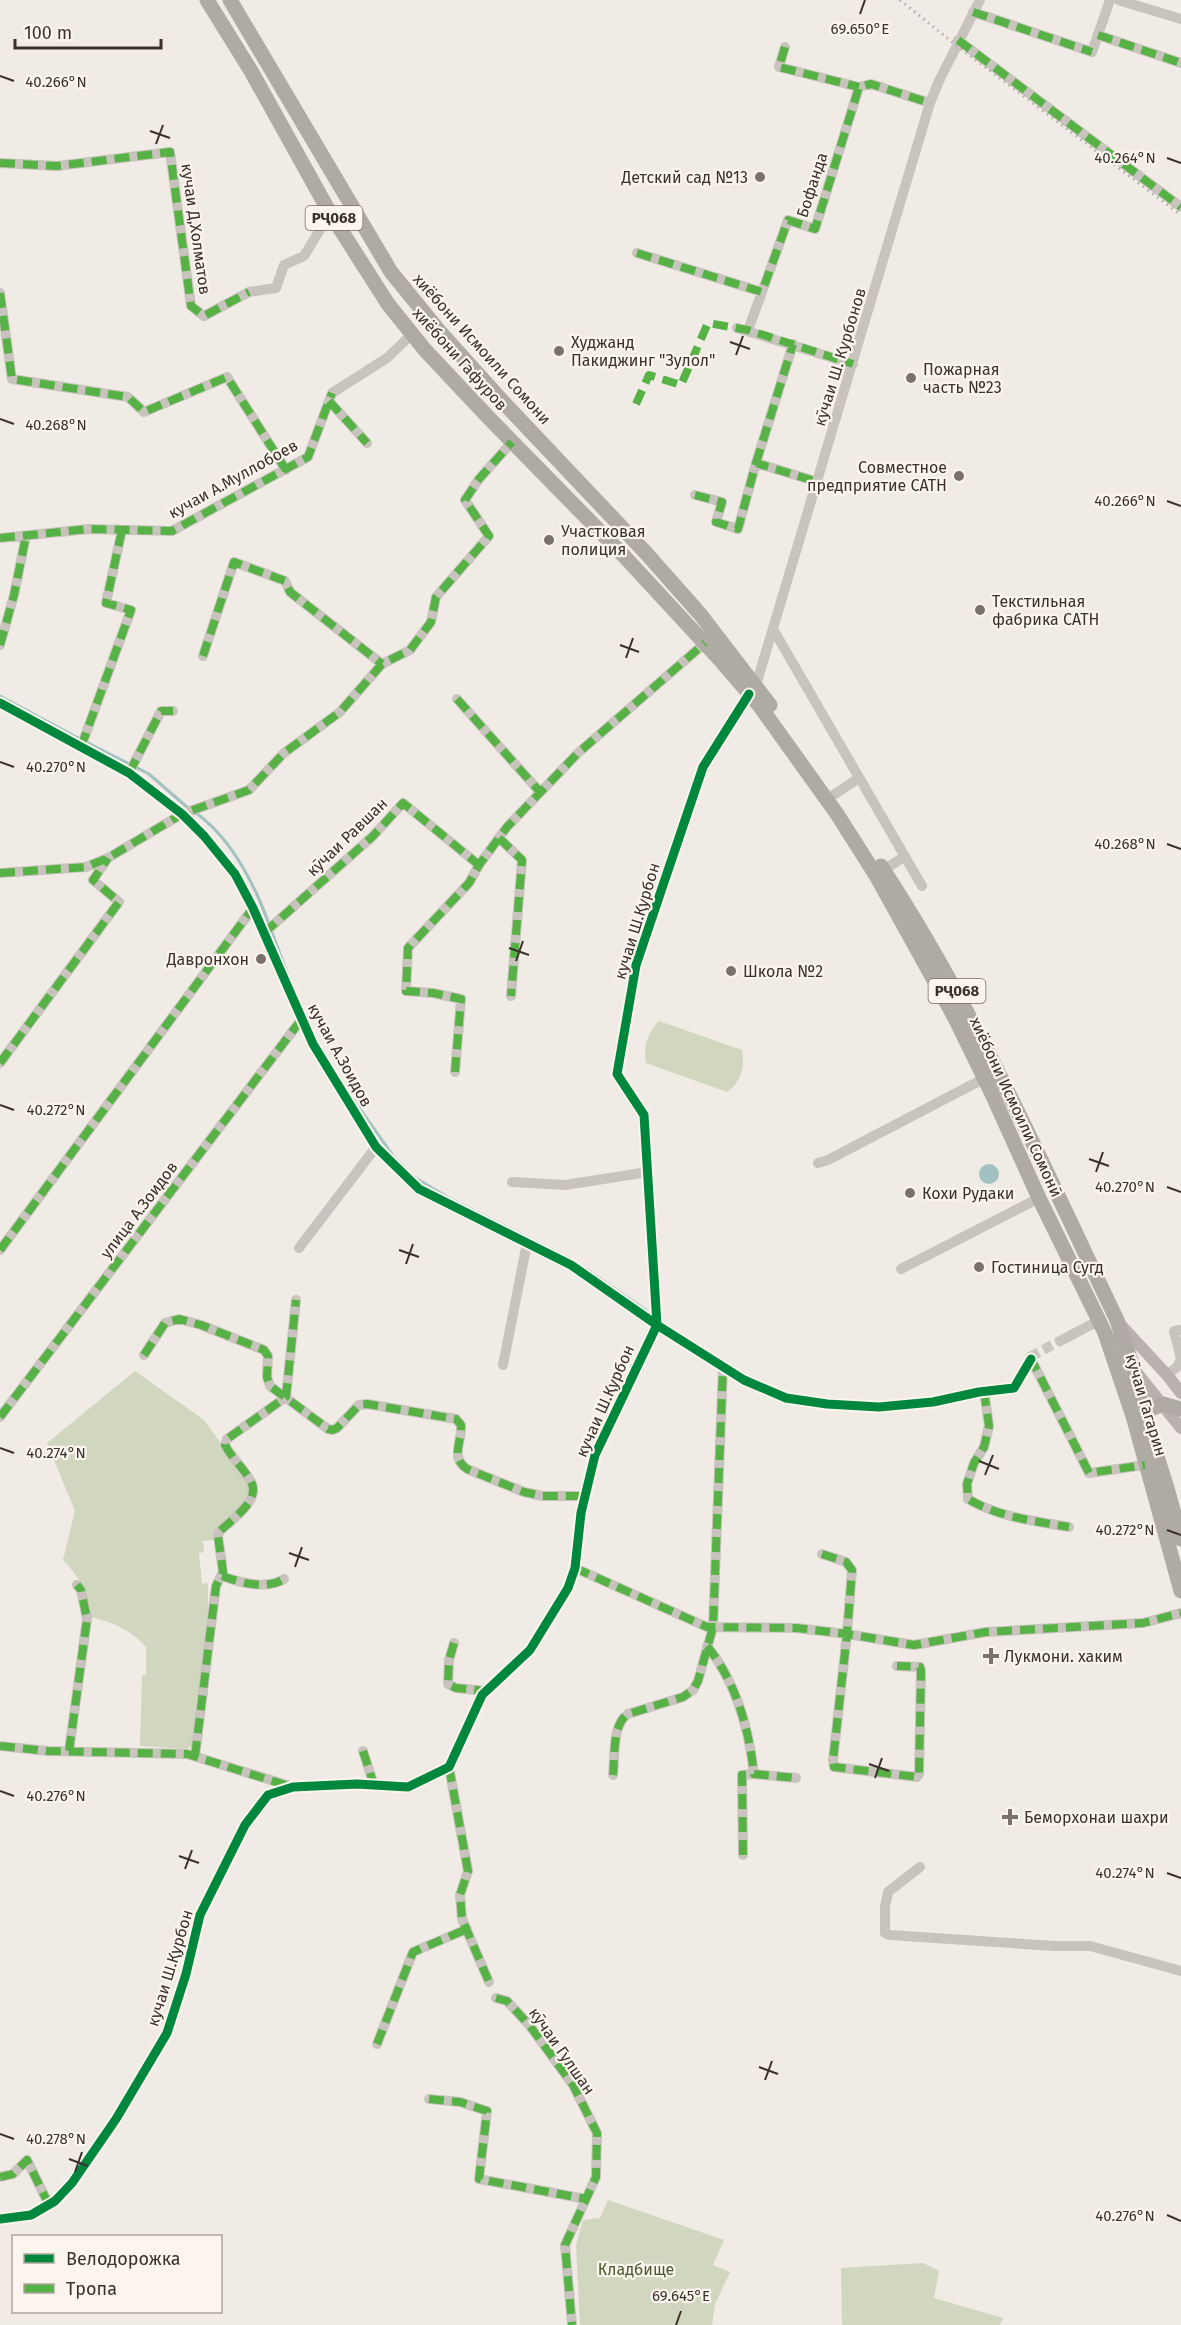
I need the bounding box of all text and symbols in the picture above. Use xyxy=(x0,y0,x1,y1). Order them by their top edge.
scale bar xyxy=(15,12,160,50)
text: 69.650°E xyxy=(831,20,889,38)
text: 100 m xyxy=(24,22,72,44)
text: 40.266°N xyxy=(25,73,87,91)
text: 40.264°N xyxy=(1094,149,1156,167)
street label: Бофанда xyxy=(793,150,831,220)
street label: кучаи Д,Холматов xyxy=(177,162,215,296)
place label: Детский сад №13 xyxy=(620,168,748,187)
marker: Детский сад №13 xyxy=(753,170,767,184)
road number: РҶ068 xyxy=(306,206,362,230)
street label: хиёбони Исмоили Сомони xyxy=(409,270,555,428)
street label: кӯчаи Ш. Курбонов xyxy=(810,286,870,428)
street label: хиёбони Гафуров xyxy=(409,304,511,414)
place label: Худжанд Пакиджинг "Зулол" xyxy=(571,333,715,370)
marker: Худжанд Пакиджинг "Зулол" xyxy=(552,344,566,358)
place label: Пожарная часть №23 xyxy=(923,360,1002,397)
marker: Пожарная часть №23 xyxy=(904,371,918,385)
text: 40.268°N xyxy=(25,416,87,434)
street label: кучаи А.Муллобоев xyxy=(165,436,301,522)
place label: Совместное предприятие CATH xyxy=(807,458,947,495)
marker: Совместное предприятие CATH xyxy=(952,469,966,483)
text: 40.266°N xyxy=(1094,492,1156,510)
place label: Участковая полиция xyxy=(561,522,645,559)
marker: Участковая полиция xyxy=(542,533,556,547)
place label: Текстильная фабрика САТН xyxy=(992,592,1099,629)
marker: Текстильная фабрика САТН xyxy=(973,603,987,617)
text: 40.270°N xyxy=(26,758,86,776)
street label: кӯчаи Равшан xyxy=(303,794,391,880)
text: 40.268°N xyxy=(1094,835,1156,853)
street label: кучаи Ш.Қурбон xyxy=(610,860,664,982)
place label: Давронхон xyxy=(166,950,249,969)
marker: Давронхон xyxy=(254,952,268,966)
place label: Школа №2 xyxy=(743,962,823,981)
marker: Школа №2 xyxy=(724,964,738,978)
road number: РҶ068 xyxy=(928,979,986,1003)
street label: кучаи А.Зоидов xyxy=(304,1000,376,1110)
street label: хиёбони Исмоили Сомонӣ xyxy=(966,1014,1066,1200)
text: 40.272°N xyxy=(26,1101,86,1119)
street label: улица А.Зоидов xyxy=(96,1158,182,1262)
text: 40.270°N xyxy=(1095,1178,1155,1196)
place label: Кохи Рудаки xyxy=(922,1184,1014,1203)
marker: Кохи Рудаки xyxy=(903,1186,917,1200)
place label: Гостиница Сугд xyxy=(991,1258,1104,1277)
marker: Гостиница Сугд xyxy=(972,1260,986,1274)
street label: кучаи Ш.Қурбон xyxy=(572,1342,638,1460)
street label: кӯчаи Гагарин xyxy=(1121,1351,1171,1459)
text: 40.274°N xyxy=(26,1444,86,1462)
text: 40.272°N xyxy=(1095,1521,1155,1539)
marker: Лукмони. хаким xyxy=(982,1647,1000,1665)
place label: Лукмони. хаким xyxy=(1004,1647,1123,1666)
text: 40.276°N xyxy=(26,1787,86,1805)
marker: Беморхонаи шахри xyxy=(1001,1808,1019,1826)
place label: Беморхонаи шахри xyxy=(1024,1808,1169,1827)
text: 40.274°N xyxy=(1095,1864,1155,1882)
street label: кучаи Ш.Қурбон xyxy=(143,1907,197,2029)
street label: кӯчаи Гулшан xyxy=(525,2004,599,2098)
text: 40.278°N xyxy=(26,2130,86,2148)
text: 40.276°N xyxy=(1095,2207,1155,2225)
legend xyxy=(12,2235,222,2313)
text: Велодорожка xyxy=(66,2248,181,2270)
park label: Кладбище xyxy=(598,2260,674,2279)
text: Тропа xyxy=(66,2278,117,2300)
text: 69.645°E xyxy=(652,2287,710,2305)

